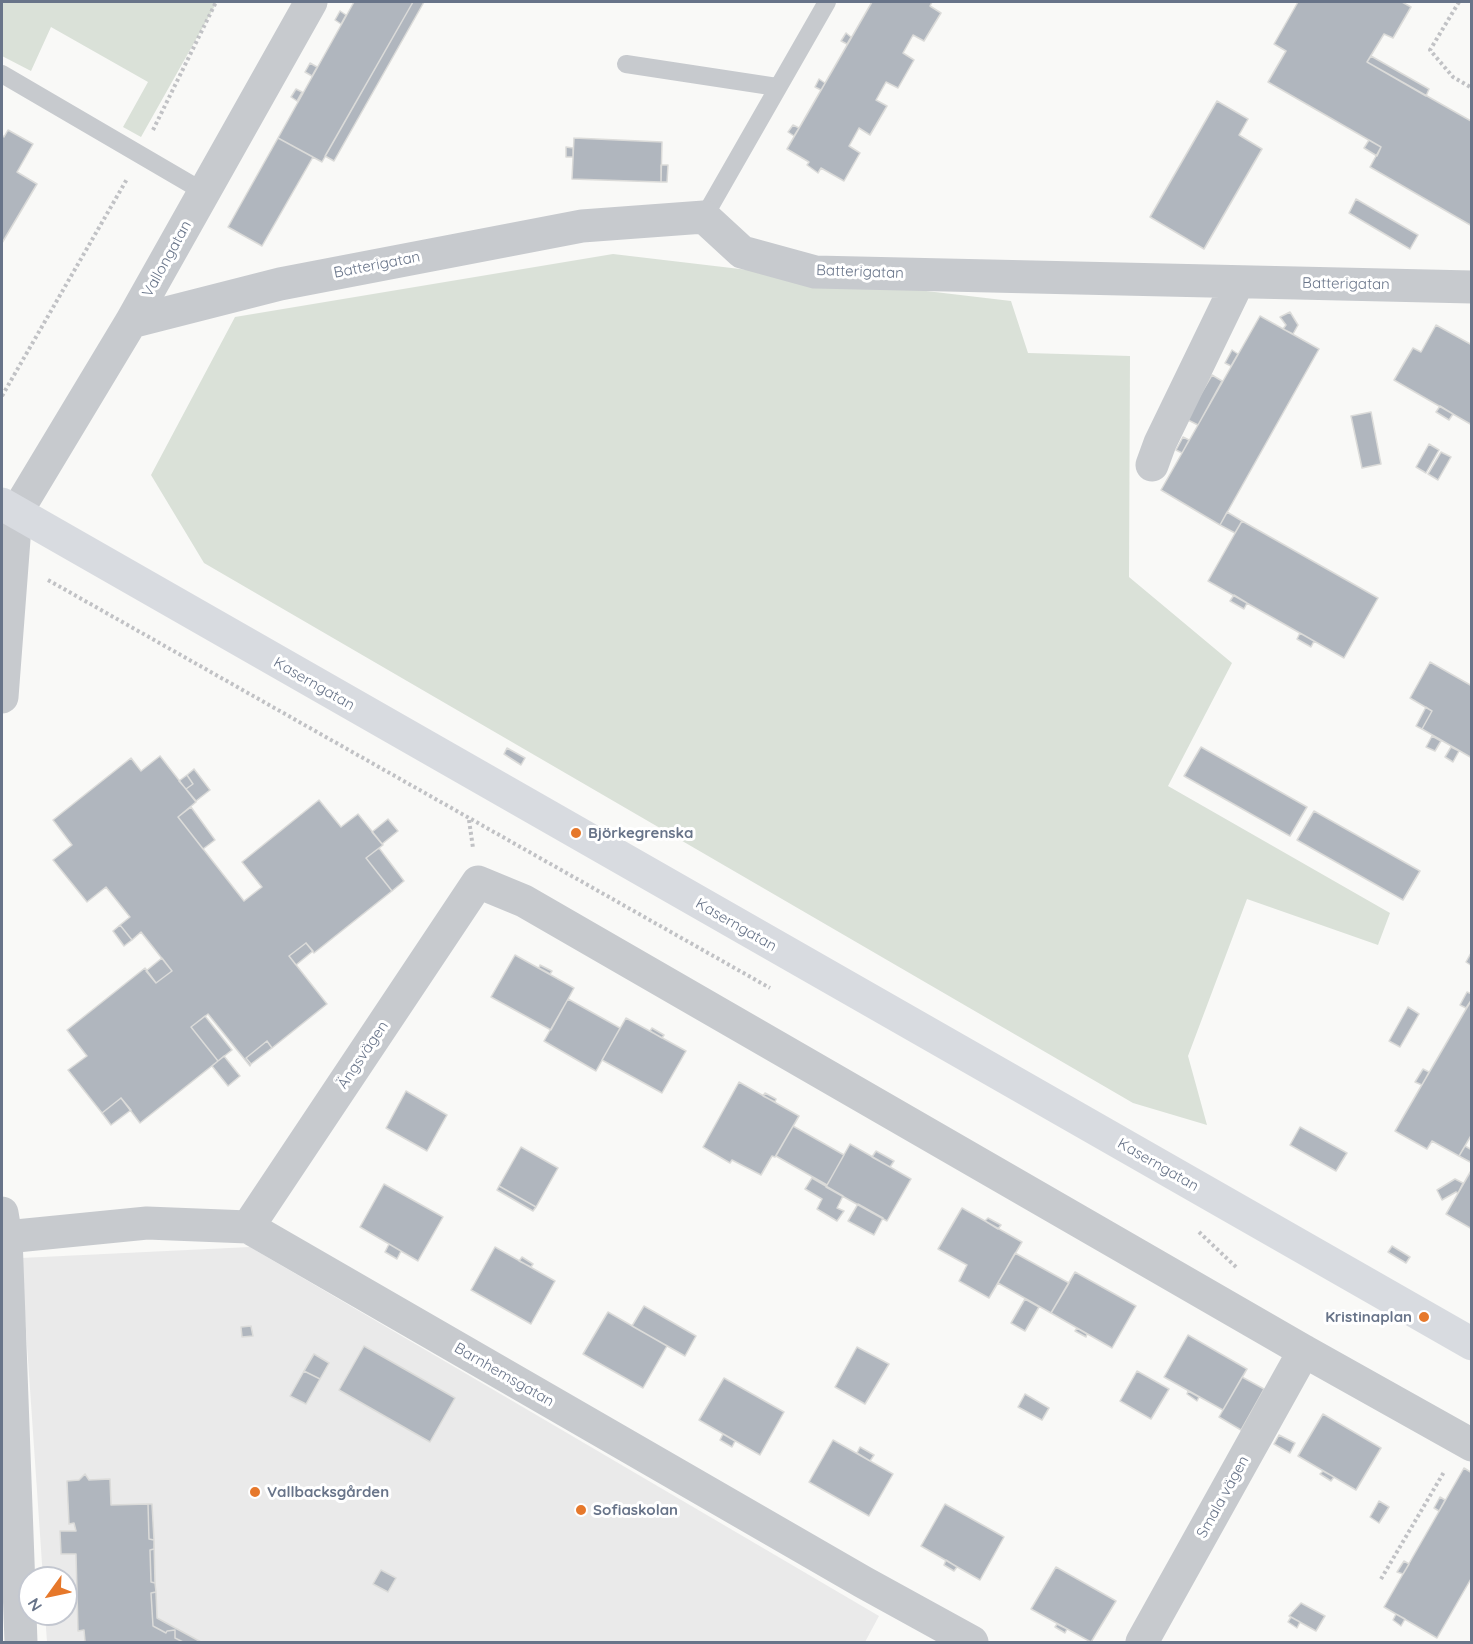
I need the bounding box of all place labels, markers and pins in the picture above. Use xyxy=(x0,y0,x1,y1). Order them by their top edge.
place label: Björkegrenska xyxy=(588,824,693,842)
marker: Björkegrenska xyxy=(569,826,583,840)
place label: Kristinaplan xyxy=(1325,1308,1412,1326)
marker: Kristinaplan xyxy=(1417,1310,1431,1324)
place label: Vallbacksgården xyxy=(267,1483,389,1501)
marker: Vallbacksgården xyxy=(248,1485,262,1499)
place label: Sofiaskolan xyxy=(593,1501,678,1519)
marker: Sofiaskolan xyxy=(574,1503,588,1517)

